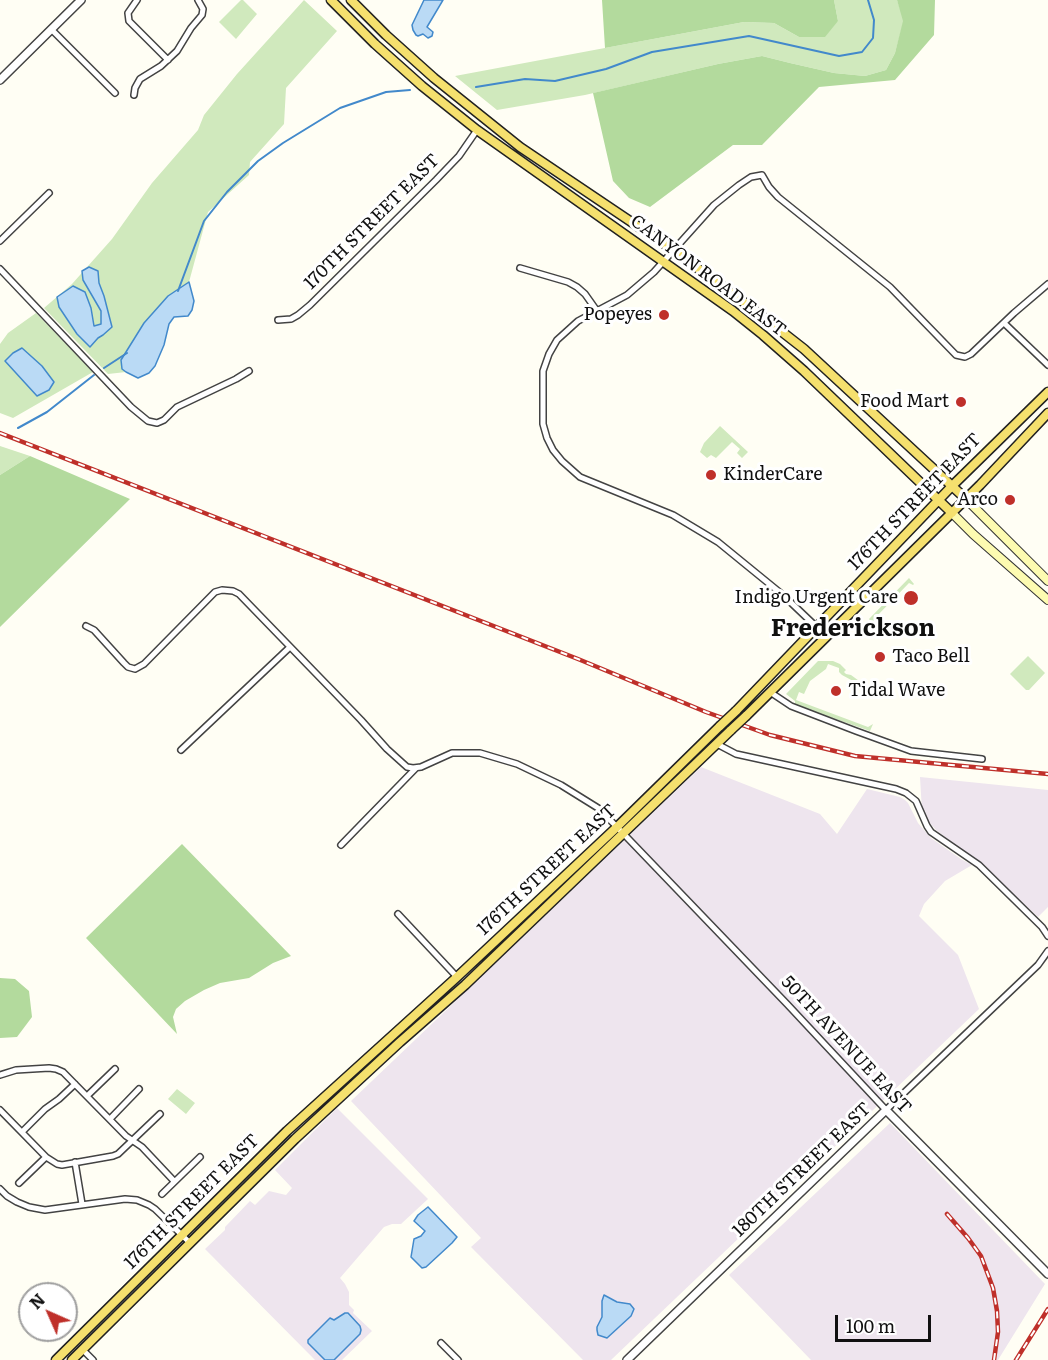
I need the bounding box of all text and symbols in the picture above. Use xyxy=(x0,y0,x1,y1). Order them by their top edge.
street label: 170TH STREET EAST xyxy=(300,150,444,294)
street label: CANYON ROAD EAST xyxy=(626,211,790,341)
place label: Popeyes xyxy=(583,304,652,326)
marker: Popeyes xyxy=(657,308,671,322)
place label: Food Mart xyxy=(860,391,949,413)
marker: Food Mart xyxy=(954,395,968,409)
street label: 176TH STREET EAST xyxy=(844,429,986,575)
place label: KinderCare xyxy=(723,464,822,486)
marker: KinderCare xyxy=(704,468,718,482)
place label: Arco xyxy=(957,489,998,511)
marker: Arco xyxy=(1003,493,1017,507)
place label: Indigo Urgent Care xyxy=(735,587,898,609)
marker: Indigo Urgent Care xyxy=(902,589,920,607)
district label: Frederickson xyxy=(771,615,935,643)
place label: Taco Bell xyxy=(892,646,970,668)
marker: Taco Bell xyxy=(873,650,887,664)
place label: Tidal Wave xyxy=(848,680,945,702)
marker: Tidal Wave xyxy=(829,684,843,698)
street label: 176TH STREET EAST xyxy=(473,800,621,940)
street label: 50TH AVENUE EAST xyxy=(777,972,915,1118)
street label: 180TH STREET EAST xyxy=(728,1098,876,1242)
street label: 176TH STREET EAST xyxy=(120,1130,264,1274)
north arrow xyxy=(18,1282,78,1342)
text: N xyxy=(23,1287,50,1314)
scale bar xyxy=(838,1303,934,1341)
text: 100 m xyxy=(846,1312,895,1339)

